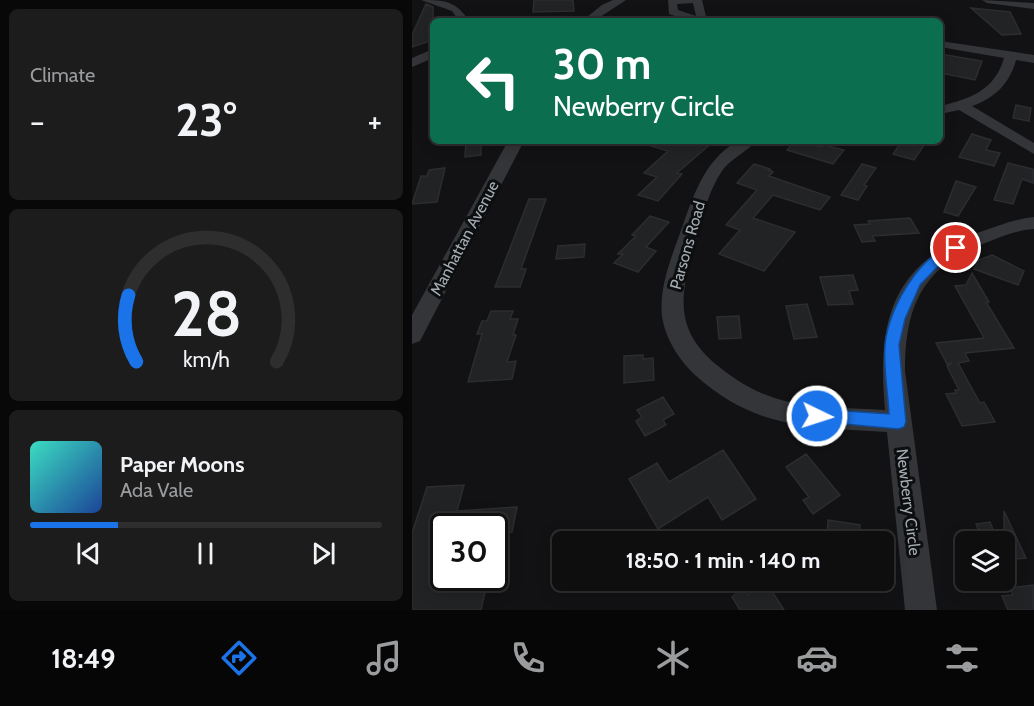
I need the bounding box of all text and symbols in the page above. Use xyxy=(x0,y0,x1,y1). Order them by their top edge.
text: 30 m xyxy=(553,38,651,90)
icon: left xyxy=(454,42,532,120)
text: Climate xyxy=(30,63,95,87)
text: Newberry Circle xyxy=(553,90,734,123)
text: 23° xyxy=(175,93,237,147)
text: − xyxy=(30,101,45,141)
text: + xyxy=(367,101,382,141)
street label: Manhattan Avenue xyxy=(426,178,503,299)
street label: Parsons Road xyxy=(666,199,709,291)
pin xyxy=(930,222,981,273)
icon: arrive xyxy=(939,231,972,264)
text: 28 xyxy=(171,276,241,352)
text: km/h xyxy=(183,346,229,372)
position arrow xyxy=(785,384,849,448)
street label: Newberry Circle xyxy=(893,448,924,557)
text: Paper Moons xyxy=(120,451,244,478)
text: Ada Vale xyxy=(120,478,193,502)
speed limit sign: 30 xyxy=(430,513,508,591)
map controls xyxy=(955,531,1015,591)
button: layers xyxy=(955,531,1015,591)
icon: previous xyxy=(72,537,105,570)
icon: pause xyxy=(189,537,222,570)
icon: next xyxy=(307,537,340,570)
text: 18:50 · 1 min · 140 m xyxy=(626,547,820,574)
icon: directions xyxy=(218,637,260,679)
icon: music xyxy=(363,637,405,679)
icon: phone xyxy=(507,637,549,679)
icon: climate xyxy=(652,637,694,679)
icon: car xyxy=(796,637,838,679)
icon: filters xyxy=(941,637,983,679)
text: 18:49 xyxy=(51,642,115,675)

